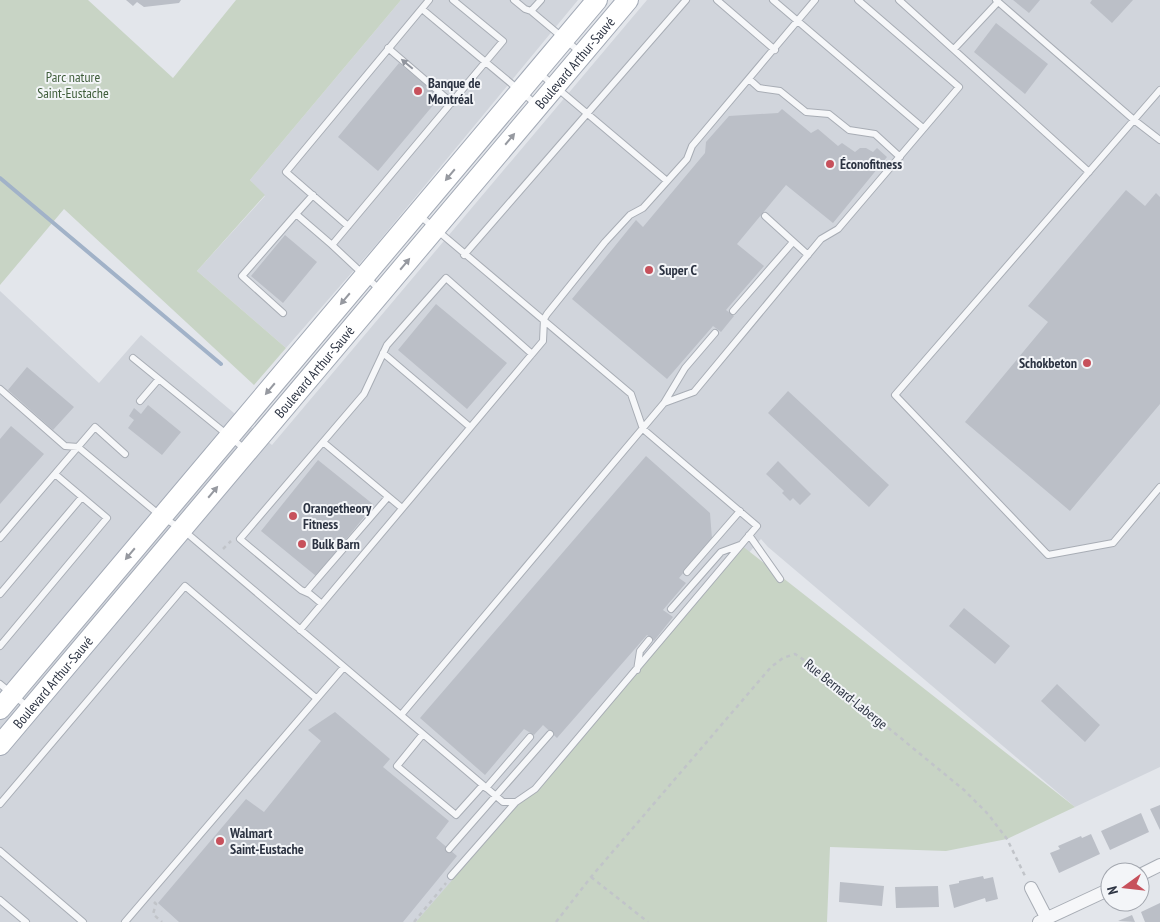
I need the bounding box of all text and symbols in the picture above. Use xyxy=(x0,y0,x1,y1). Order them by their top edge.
street label: Boulevard Arthur-Sauvé xyxy=(531,13,619,113)
one-way arrow xyxy=(401,58,414,69)
park label: Parc nature Saint-Eustache xyxy=(37,68,109,102)
place label: Banque de Montréal xyxy=(428,74,480,108)
marker: Banque de Montréal xyxy=(412,85,424,97)
one-way arrow xyxy=(504,133,515,146)
place label: Éconofitness xyxy=(840,155,902,173)
marker: Éconofitness xyxy=(824,158,836,170)
one-way arrow xyxy=(444,169,456,181)
one-way arrow xyxy=(399,258,411,270)
place label: Super C xyxy=(659,261,697,279)
marker: Super C xyxy=(643,264,655,276)
one-way arrow xyxy=(340,293,351,306)
street label: Boulevard Arthur-Sauvé xyxy=(271,322,359,422)
place label: Schokbeton xyxy=(1019,354,1077,372)
marker: Schokbeton xyxy=(1081,357,1093,369)
one-way arrow xyxy=(264,382,275,395)
one-way arrow xyxy=(207,486,218,498)
place label: Orangetheory Fitness xyxy=(303,499,372,533)
marker: Orangetheory Fitness xyxy=(287,510,299,522)
place label: Bulk Barn xyxy=(312,535,360,553)
marker: Bulk Barn xyxy=(296,538,308,550)
one-way arrow xyxy=(125,548,136,561)
street label: Boulevard Arthur-Sauvé xyxy=(9,632,97,732)
street label: Rue Bernard-Laberge xyxy=(801,655,892,733)
place label: Walmart Saint-Eustache xyxy=(229,824,304,858)
marker: Walmart Saint-Eustache xyxy=(214,835,226,847)
north arrow xyxy=(1100,862,1150,912)
text: N xyxy=(1103,884,1122,896)

